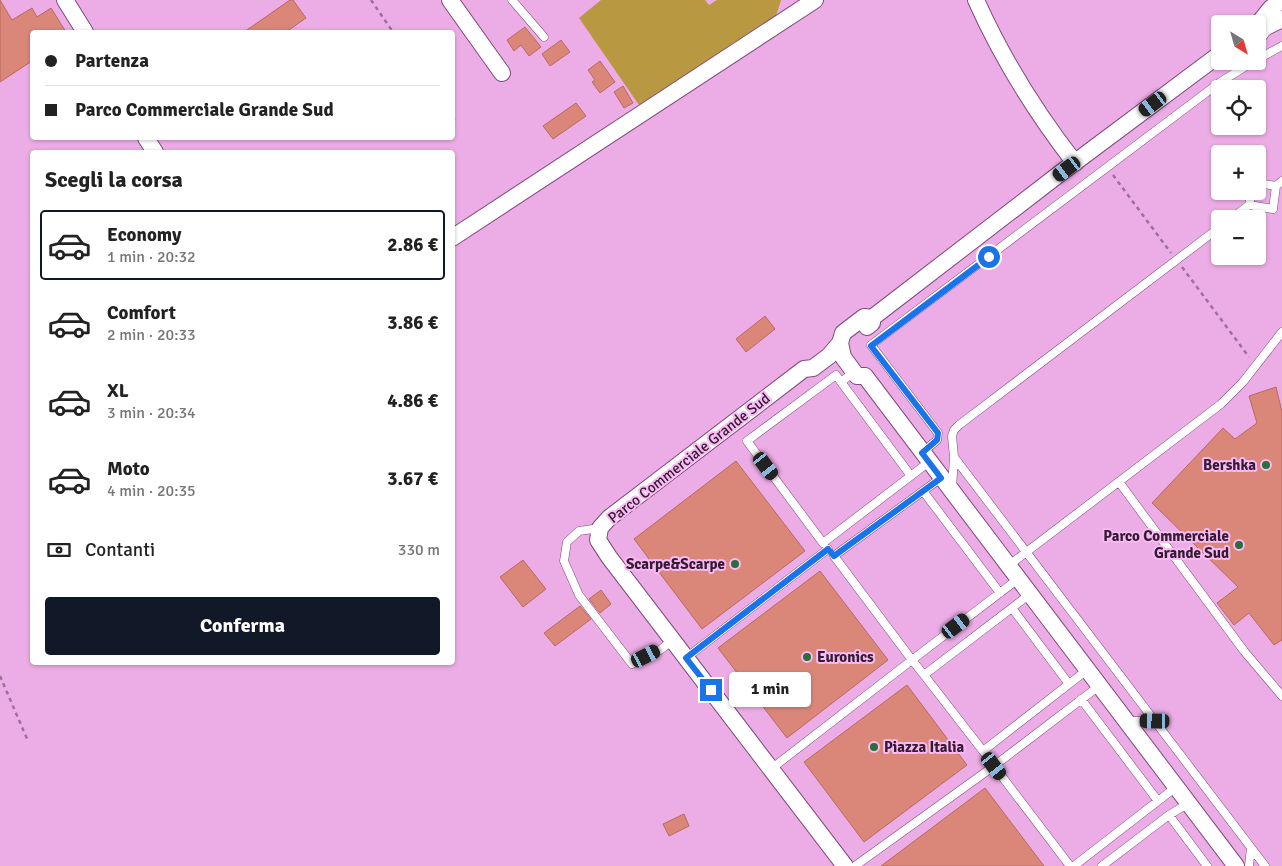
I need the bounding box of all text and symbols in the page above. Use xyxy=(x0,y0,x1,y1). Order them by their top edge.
north arrow xyxy=(1211,15,1266,70)
map controls xyxy=(1211,15,1266,265)
text: Partenza xyxy=(75,49,149,73)
button: locate xyxy=(1211,80,1266,135)
car xyxy=(1136,89,1169,119)
text: Parco Commerciale Grande Sud xyxy=(75,98,334,122)
button: + xyxy=(1211,145,1266,200)
car xyxy=(1050,154,1083,184)
text: Scegli la corsa xyxy=(45,166,183,193)
button: − xyxy=(1211,210,1266,265)
icon: car xyxy=(47,223,92,268)
text: Economy xyxy=(107,223,181,247)
text: 2.86 € xyxy=(387,233,438,257)
route start xyxy=(978,246,1000,268)
text: 1 min · 20:32 xyxy=(107,247,196,267)
icon: car xyxy=(47,301,92,346)
text: Comfort xyxy=(107,301,176,325)
text: 3.86 € xyxy=(387,311,438,335)
text: 2 min · 20:33 xyxy=(107,325,196,345)
icon: car xyxy=(47,379,92,424)
text: XL xyxy=(107,379,129,403)
text: 4.86 € xyxy=(387,389,438,413)
street label: Parco Commerciale Grande Sud xyxy=(604,389,774,527)
text: 3 min · 20:34 xyxy=(107,403,196,423)
car xyxy=(750,450,781,482)
place label: Bershka xyxy=(1203,456,1256,474)
icon: car xyxy=(47,457,92,502)
text: Moto xyxy=(107,457,150,481)
marker: Bershka xyxy=(1260,459,1272,471)
text: 3.67 € xyxy=(387,467,438,491)
text: 4 min · 20:35 xyxy=(107,481,196,501)
place label: Parco Commerciale Grande Sud xyxy=(1103,527,1229,562)
icon: cash xyxy=(45,536,73,564)
text: Contanti xyxy=(85,538,155,562)
marker: Parco Commerciale Grande Sud xyxy=(1233,539,1245,551)
text: 330 m xyxy=(398,540,440,560)
place label: Scarpe&Scarpe xyxy=(626,555,725,573)
marker: Scarpe&Scarpe xyxy=(729,558,741,570)
button: Conferma xyxy=(45,597,440,655)
car xyxy=(939,611,972,641)
car xyxy=(629,643,662,669)
place label: Euronics xyxy=(817,648,874,666)
marker: Euronics xyxy=(801,651,813,663)
callout: 1 min xyxy=(728,672,811,708)
route end xyxy=(700,679,722,701)
text: 1 min xyxy=(751,679,789,699)
car xyxy=(1139,713,1170,729)
place label: Piazza Italia xyxy=(884,738,964,756)
marker: Piazza Italia xyxy=(868,741,880,753)
car xyxy=(978,750,1009,782)

